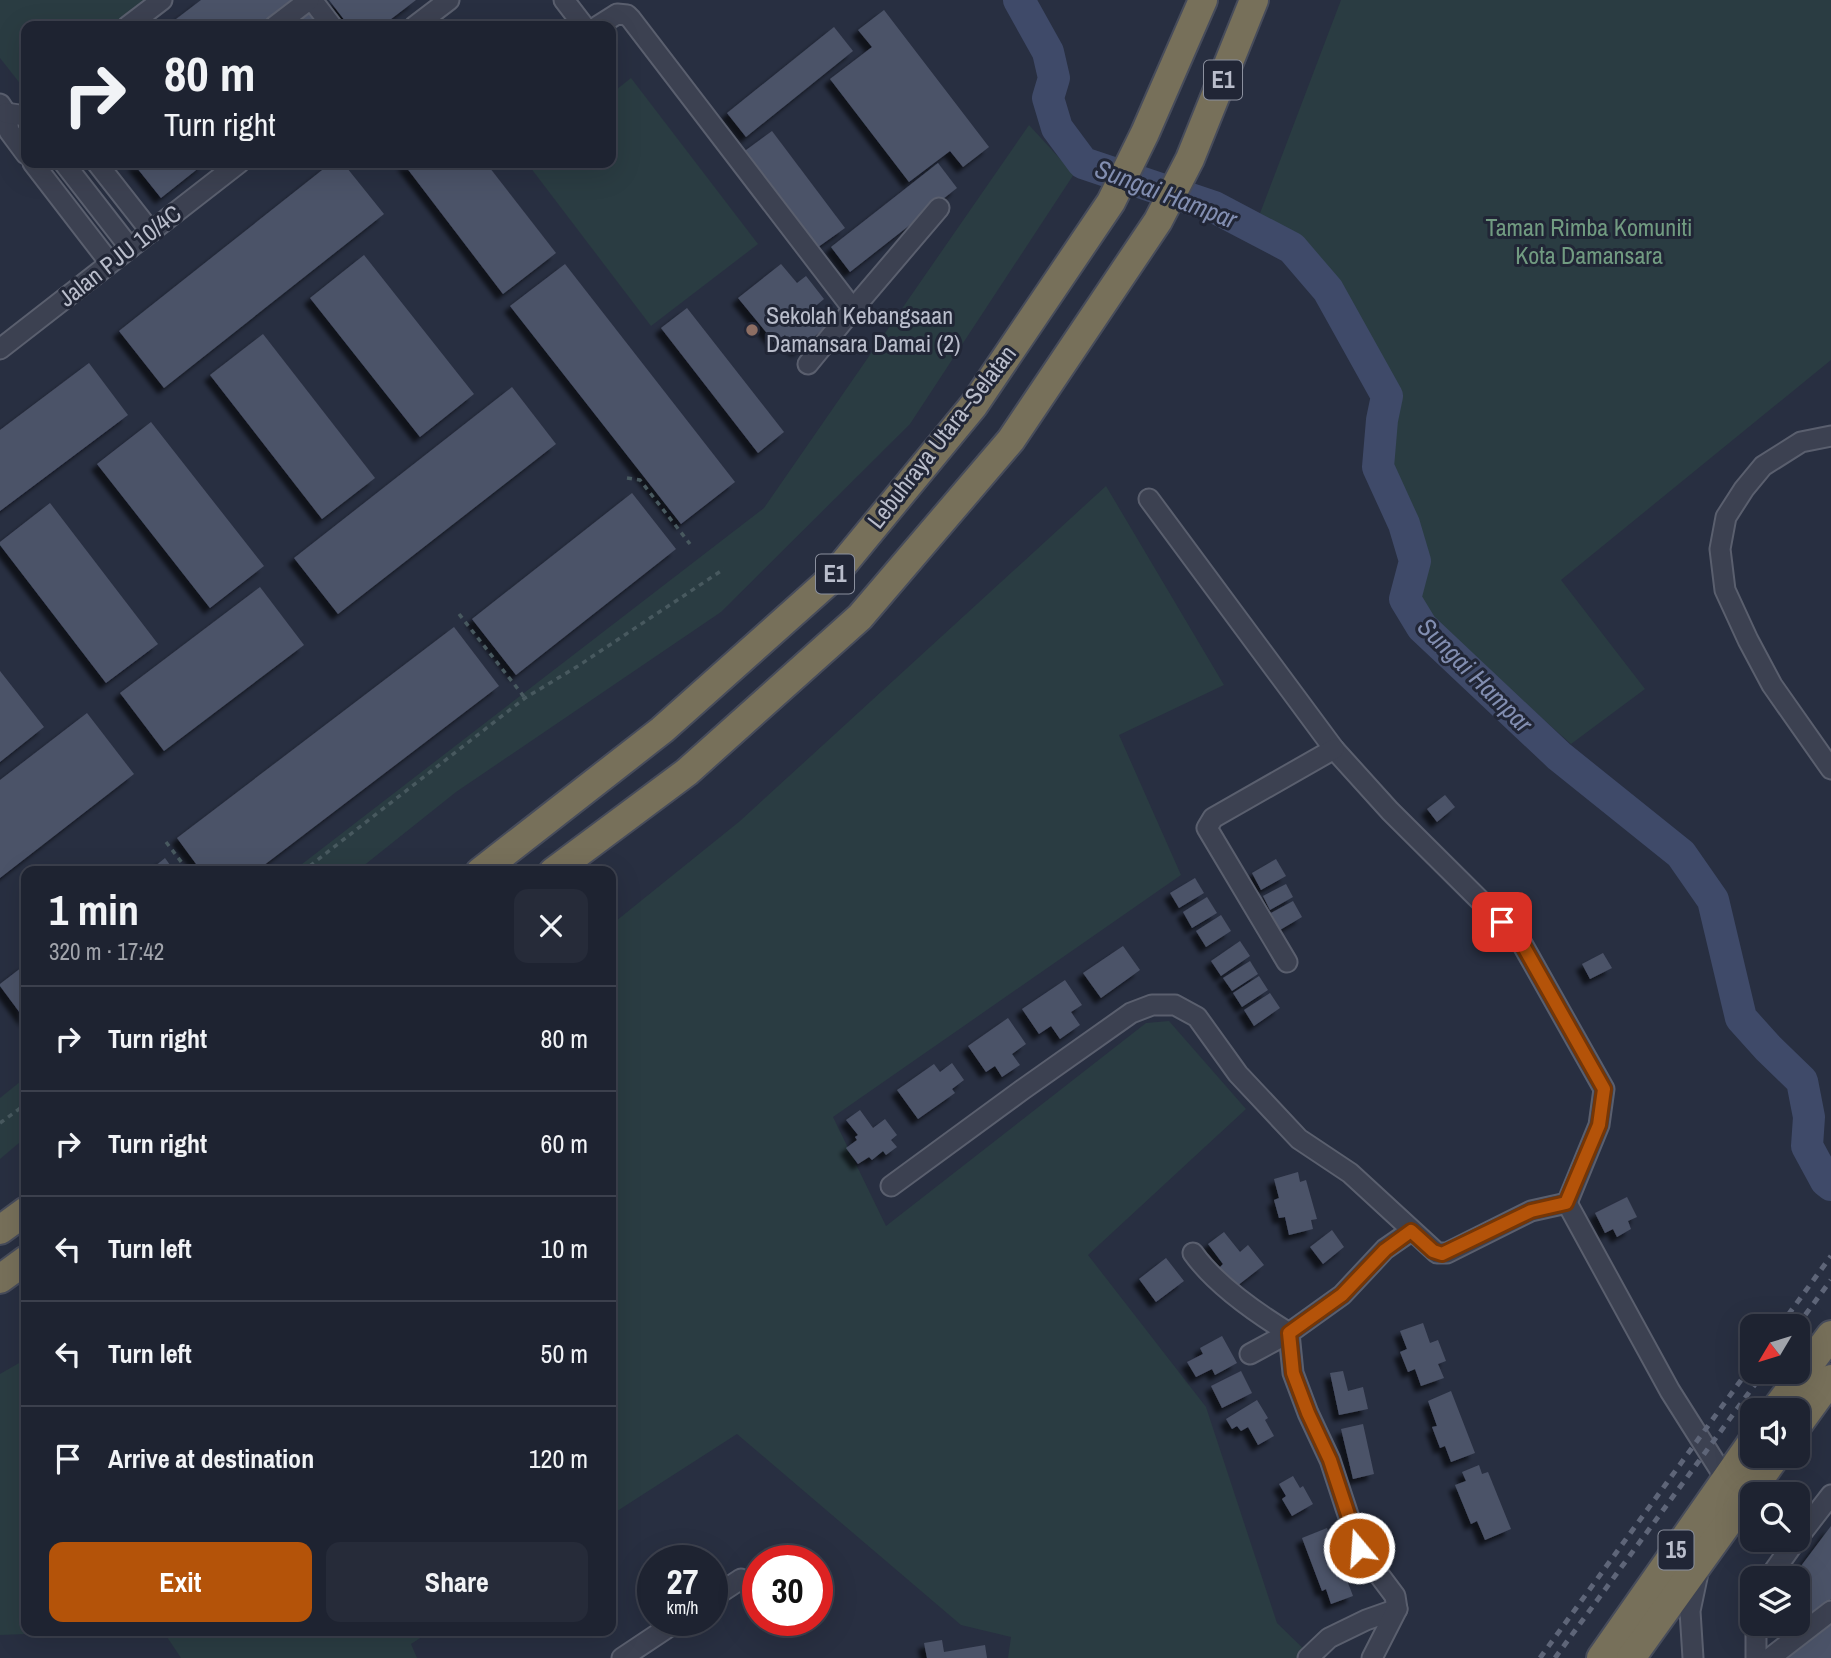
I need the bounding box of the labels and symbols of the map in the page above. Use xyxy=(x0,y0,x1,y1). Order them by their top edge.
road number: E1 xyxy=(1204,60,1242,100)
water label: Sungai Hampar xyxy=(1090,150,1243,237)
street label: Jalan PJU 10/4C xyxy=(51,197,187,313)
park label: Taman Rimba Komuniti Kota Damansara xyxy=(1485,211,1693,271)
place label: Sekolah Kebangsaan Damansara Damai (2) xyxy=(766,299,961,359)
marker: Sekolah Kebangsaan Damansara Damai (2) xyxy=(744,322,760,338)
street label: Lebuhraya Utara–Selatan xyxy=(860,338,1023,535)
road number: E1 xyxy=(816,554,854,594)
water label: Sungai Hampar xyxy=(1410,609,1541,740)
pin xyxy=(1472,892,1532,952)
north arrow xyxy=(1740,1314,1810,1384)
position arrow xyxy=(1322,1511,1396,1585)
road number: 15 xyxy=(1658,1530,1694,1569)
speed limit sign: 30 xyxy=(742,1545,833,1636)

